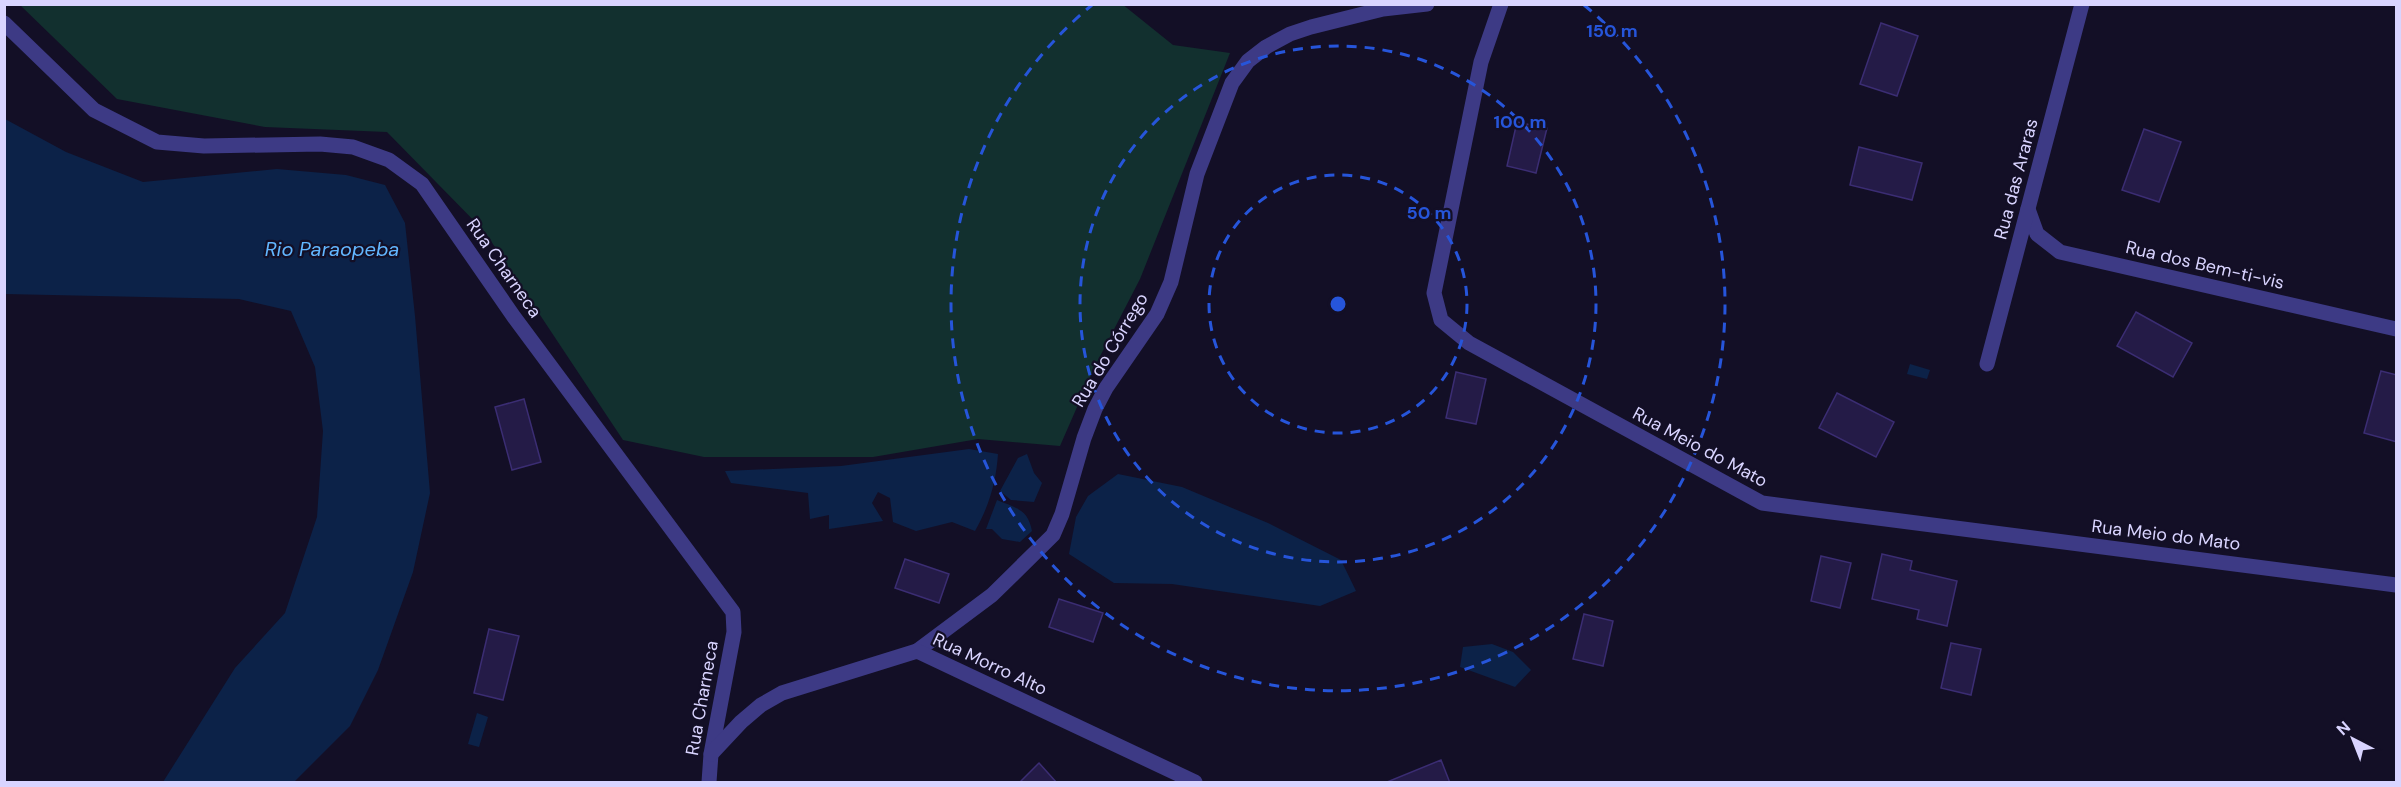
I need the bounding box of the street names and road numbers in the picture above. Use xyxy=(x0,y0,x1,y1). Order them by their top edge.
street label: Rua das Araras xyxy=(1988,116,2044,242)
street label: Rua Charneca xyxy=(461,214,547,322)
street label: Rua dos Bem-ti-vis xyxy=(2123,235,2287,295)
street label: Rua do Córrego xyxy=(1066,288,1154,412)
street label: Rua Meio do Mato xyxy=(1628,401,1772,493)
street label: Rua Meio do Mato xyxy=(2090,514,2242,556)
street label: Rua Morro Alto xyxy=(929,627,1051,701)
street label: Rua Charneca xyxy=(680,639,724,757)

